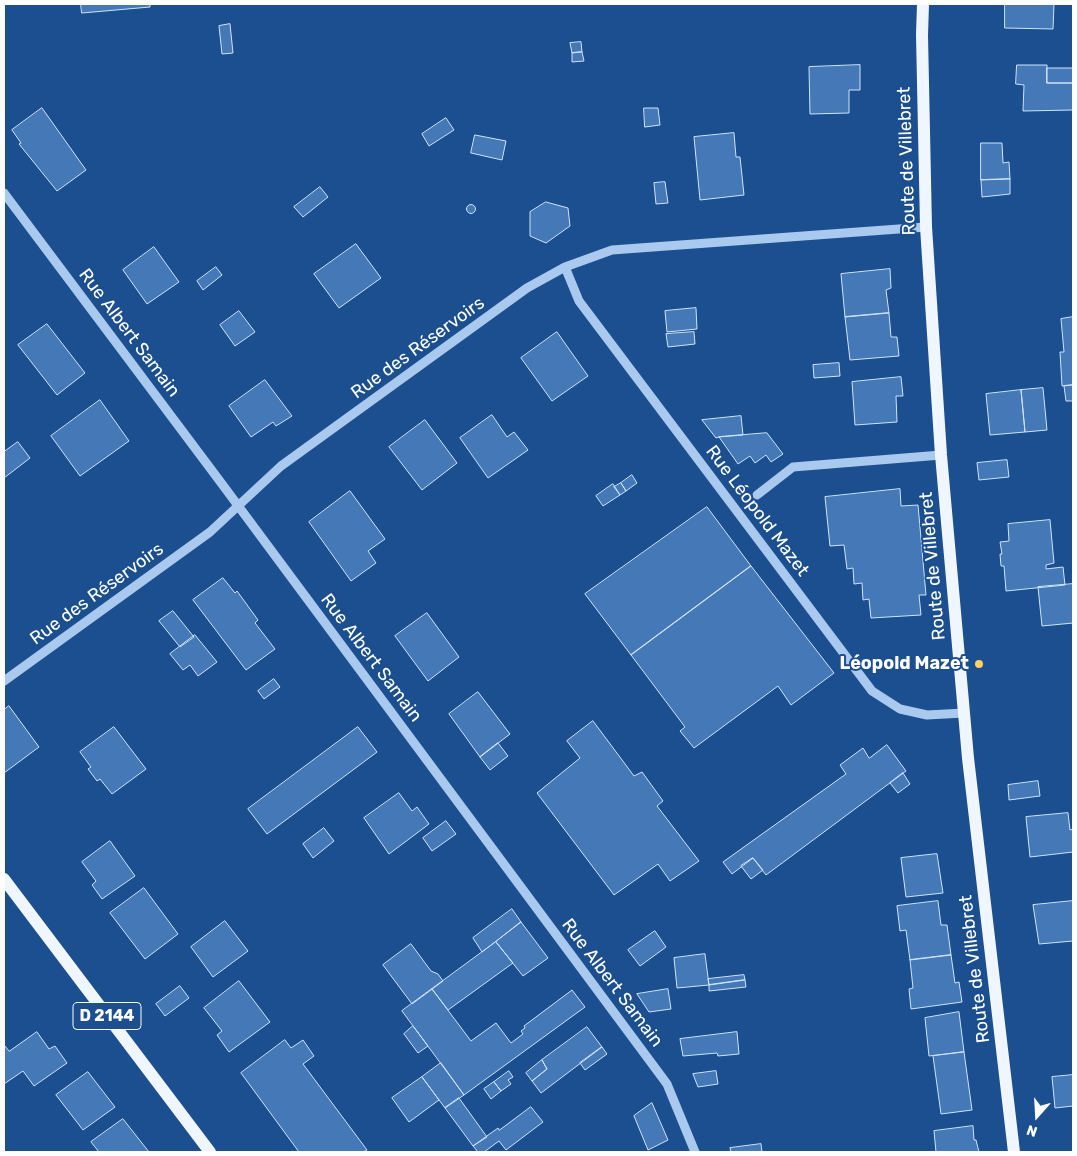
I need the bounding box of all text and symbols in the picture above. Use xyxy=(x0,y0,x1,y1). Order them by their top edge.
street label: Route de Villebret xyxy=(894,86,920,236)
street label: Rue Albert Samain xyxy=(74,265,184,401)
street label: Rue des Réservoirs xyxy=(347,292,489,404)
street label: Rue Léopold Mazet xyxy=(701,441,813,581)
street label: Route de Villebret xyxy=(916,491,950,641)
street label: Rue des Réservoirs xyxy=(26,538,168,650)
street label: Rue Albert Samain xyxy=(316,590,426,726)
place label: Léopold Mazet xyxy=(839,653,969,675)
marker: Léopold Mazet xyxy=(973,658,985,670)
street label: Route de Villebret xyxy=(955,894,995,1044)
street label: Rue Albert Samain xyxy=(557,915,667,1051)
road number: D 2144 xyxy=(73,1002,141,1030)
north arrow xyxy=(1012,1091,1062,1141)
text: N xyxy=(1024,1121,1039,1140)

